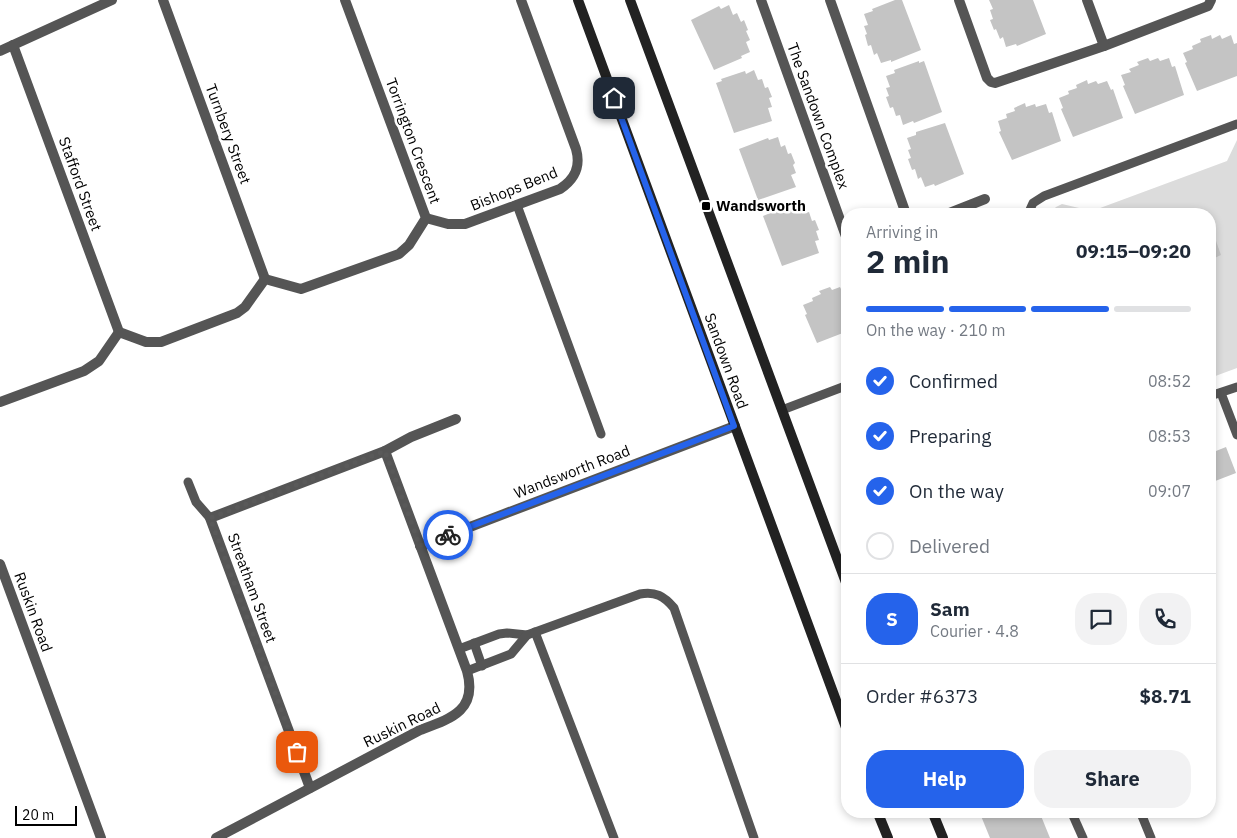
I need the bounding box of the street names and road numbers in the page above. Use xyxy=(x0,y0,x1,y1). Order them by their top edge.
street label: The Sandown Complex xyxy=(783,40,854,192)
street label: Torrington Crescent xyxy=(382,75,445,206)
street label: Turnbery Street xyxy=(202,81,255,186)
street label: Stafford Street xyxy=(55,134,106,234)
street label: Bishops Bend xyxy=(467,162,560,215)
street label: Sandown Road xyxy=(700,310,753,411)
street label: Wandsworth Road xyxy=(511,441,633,502)
street label: Streatham Street xyxy=(224,530,281,645)
street label: Ruskin Road xyxy=(10,569,57,654)
street label: Ruskin Road xyxy=(360,698,444,751)

